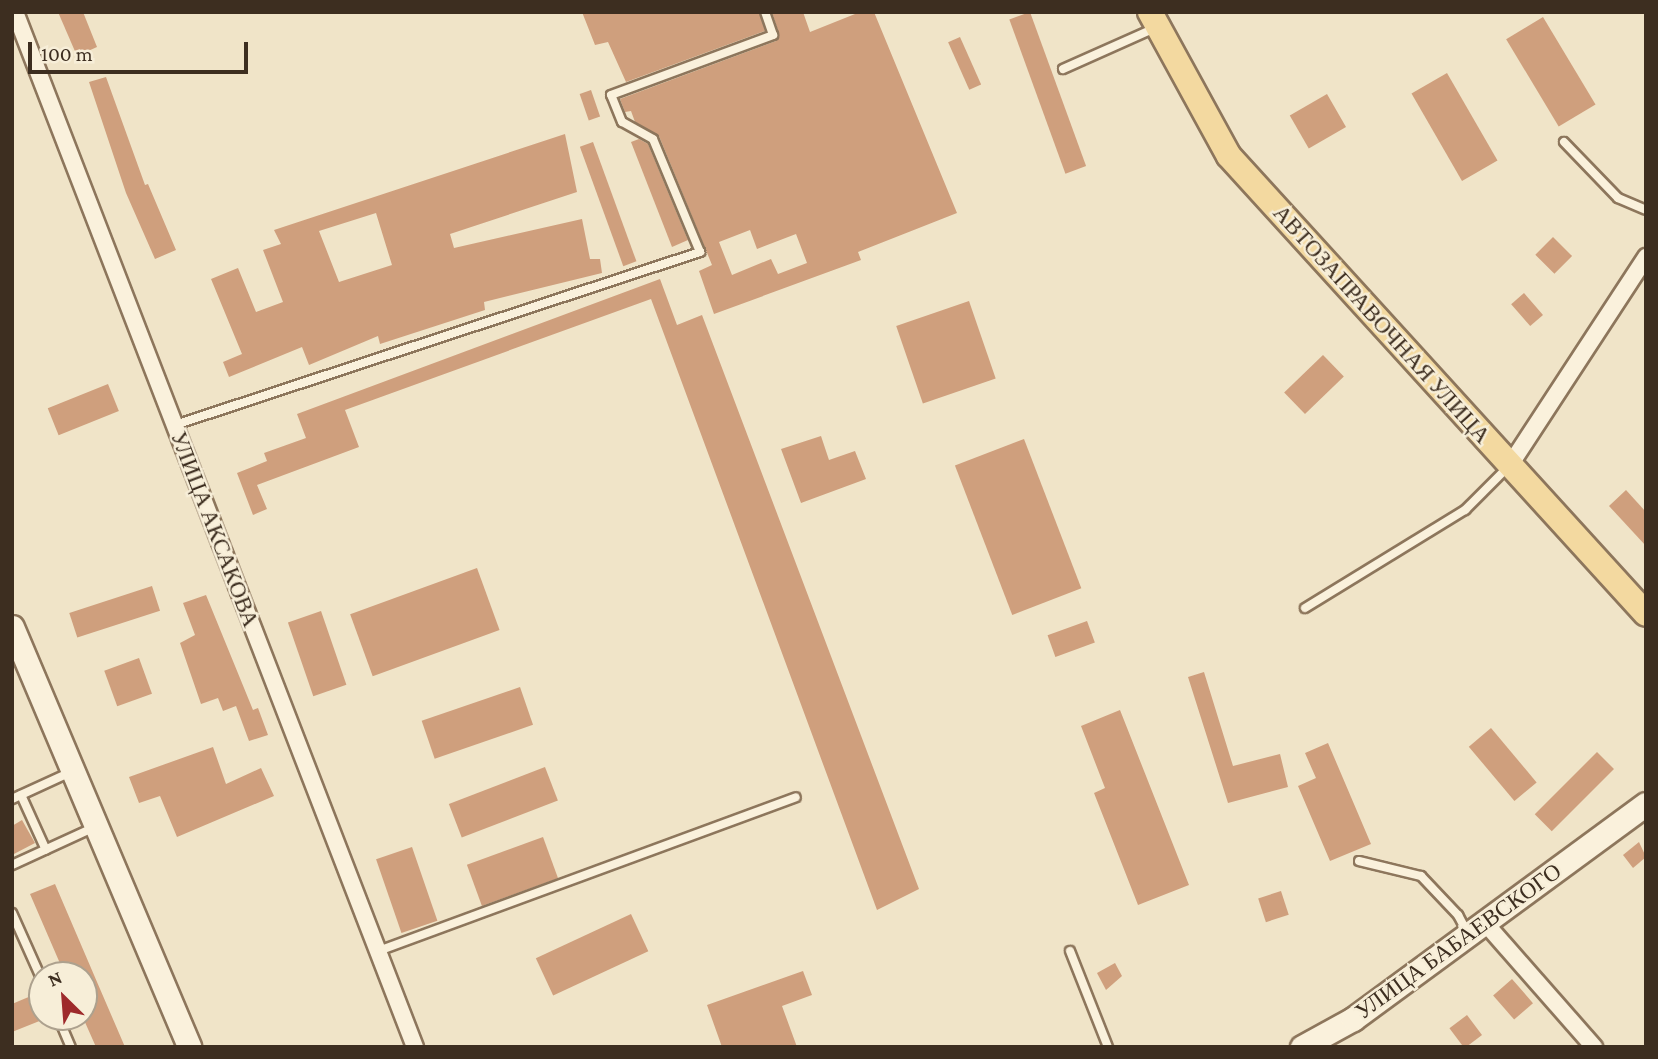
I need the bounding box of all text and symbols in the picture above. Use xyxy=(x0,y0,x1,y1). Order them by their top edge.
scale bar xyxy=(32,28,252,72)
text: 100 m xyxy=(41,42,93,66)
street label: АВТОЗАПРАВОЧНАЯ УЛИЦА xyxy=(1268,199,1496,449)
street label: УЛИЦА АКСАКОВА xyxy=(165,427,265,631)
street label: УЛИЦА БАБАЕВСКОГО xyxy=(1350,857,1566,1025)
north arrow xyxy=(28,961,98,1031)
text: N xyxy=(44,966,65,991)

